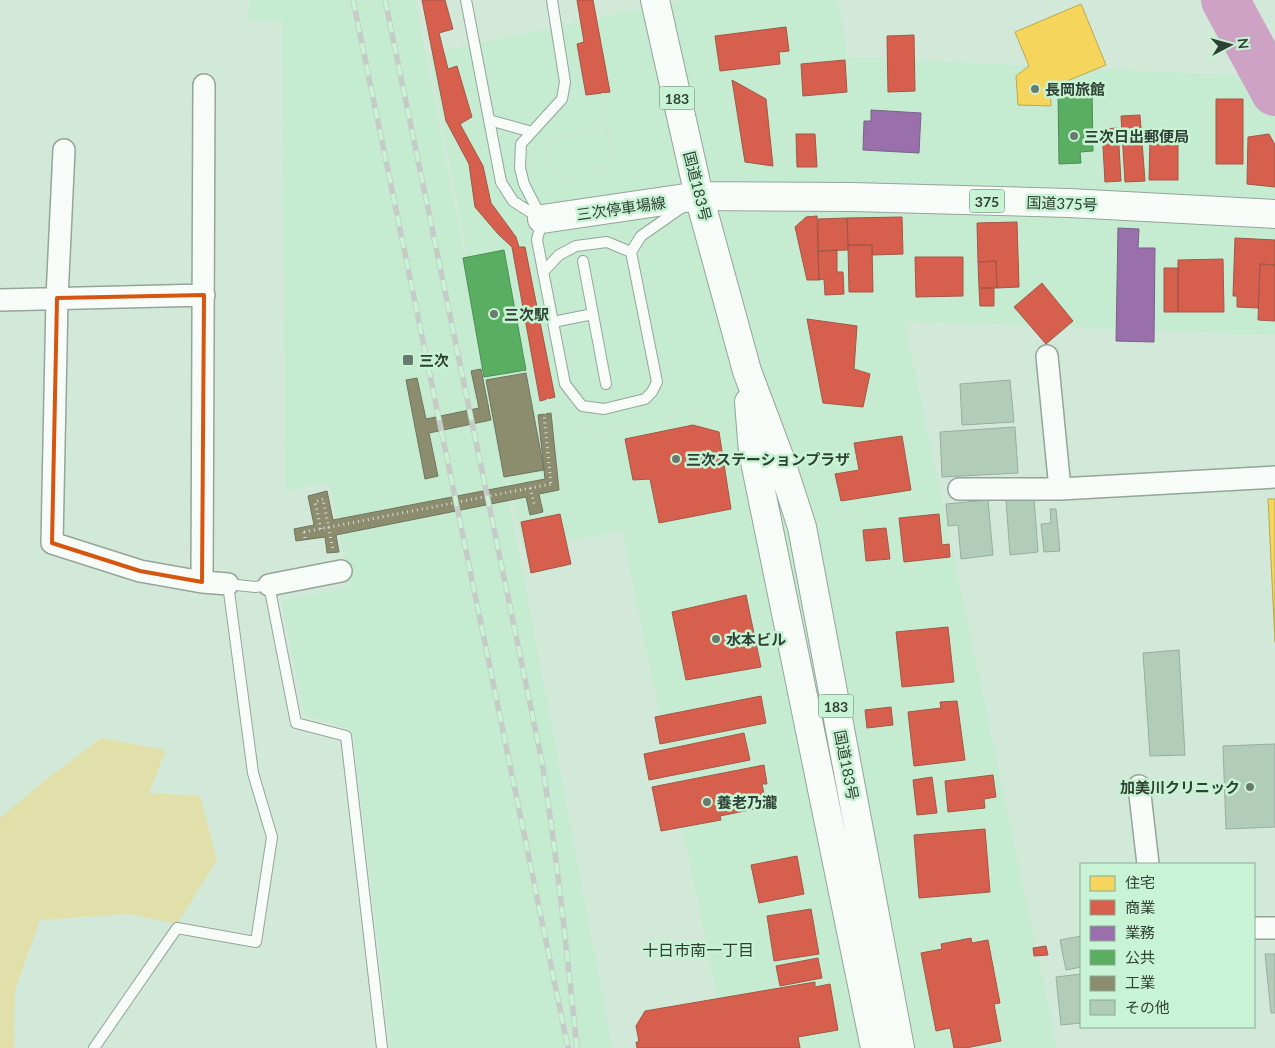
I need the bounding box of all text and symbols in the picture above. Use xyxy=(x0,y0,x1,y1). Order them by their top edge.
north arrow xyxy=(1205,20,1255,70)
text: N xyxy=(1234,37,1252,50)
place label: 長岡旅館 xyxy=(1045,80,1105,98)
marker: 長岡旅館 xyxy=(1029,83,1041,95)
road number: 183 xyxy=(660,86,694,110)
place label: 三次日出郵便局 xyxy=(1084,127,1189,145)
marker: 三次日出郵便局 xyxy=(1068,130,1080,142)
street label: 国道183号 xyxy=(681,149,715,223)
road number: 375 xyxy=(970,190,1004,212)
street label: 三次停車場線 xyxy=(575,193,667,223)
street label: 国道375号 xyxy=(1026,193,1098,213)
place label: 三次駅 xyxy=(504,305,549,323)
marker: 三次駅 xyxy=(488,308,500,320)
place label: 三次 xyxy=(419,351,449,369)
marker: 三次 xyxy=(401,353,415,367)
place label: 三次ステーションプラザ xyxy=(686,450,850,468)
marker: 三次ステーションプラザ xyxy=(670,453,682,465)
place label: 水本ビル xyxy=(726,630,786,648)
marker: 水本ビル xyxy=(710,633,722,645)
road number: 183 xyxy=(818,694,854,718)
street label: 国道183号 xyxy=(831,728,863,802)
place label: 加美川クリニック xyxy=(1120,778,1240,796)
marker: 加美川クリニック xyxy=(1244,781,1256,793)
place label: 養老乃瀧 xyxy=(717,793,777,811)
marker: 養老乃瀧 xyxy=(701,796,713,808)
legend xyxy=(1080,863,1255,1028)
text: 住宅 xyxy=(1125,873,1155,891)
text: 商業 xyxy=(1125,898,1155,916)
text: 業務 xyxy=(1125,923,1155,941)
district label: 十日市南一丁目 xyxy=(642,940,754,959)
text: 公共 xyxy=(1125,948,1155,966)
text: 工業 xyxy=(1125,973,1155,991)
text: その他 xyxy=(1125,998,1170,1016)

